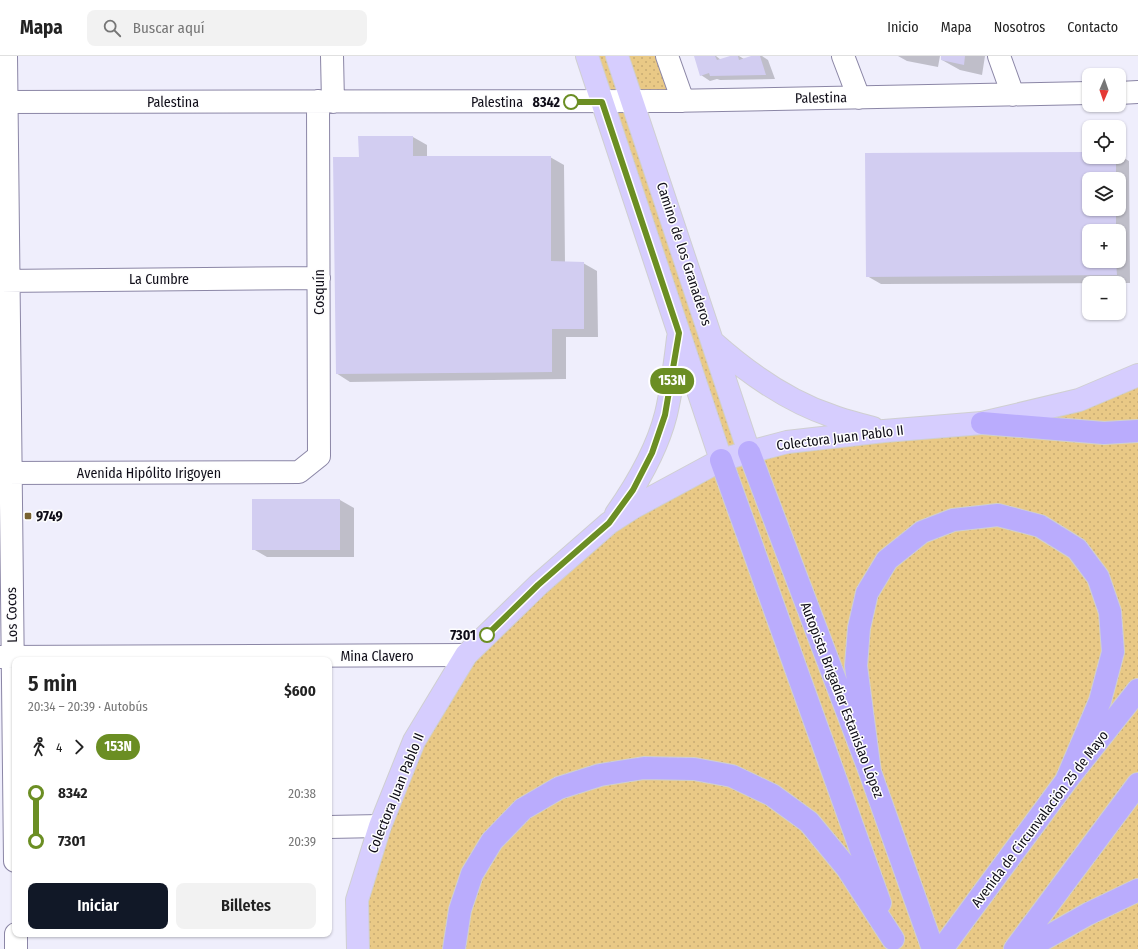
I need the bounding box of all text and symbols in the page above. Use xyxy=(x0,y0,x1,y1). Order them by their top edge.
search box xyxy=(87,10,367,46)
text: Mapa xyxy=(20,16,63,39)
icon: search xyxy=(101,17,123,39)
text: Buscar aquí xyxy=(133,19,205,37)
text: Inicio xyxy=(887,19,919,36)
text: Mapa xyxy=(941,19,972,36)
text: Nosotros xyxy=(994,19,1045,36)
text: Contacto xyxy=(1067,19,1118,36)
north arrow xyxy=(1082,68,1126,112)
map controls xyxy=(1082,68,1126,320)
street label: Palestina xyxy=(795,89,847,107)
street label: Palestina xyxy=(147,94,199,111)
street label: Palestina xyxy=(471,94,523,111)
place label: 8342 xyxy=(532,94,561,111)
marker: 8342 xyxy=(563,94,579,110)
button: locate xyxy=(1082,120,1126,164)
button: layers xyxy=(1082,172,1126,216)
street label: Camino de los Granaderos xyxy=(653,180,715,328)
button: + xyxy=(1082,224,1126,268)
street label: Cosquín xyxy=(311,269,328,315)
street label: La Cumbre xyxy=(129,271,189,288)
button: − xyxy=(1082,276,1126,320)
line badge: 153N xyxy=(644,368,700,394)
text: 153N xyxy=(658,372,686,389)
street label: Colectora Juan Pablo II xyxy=(775,422,905,454)
street label: Avenida Hipólito Irigoyen xyxy=(77,465,221,482)
place label: 9749 xyxy=(36,508,63,525)
marker: 9749 xyxy=(23,511,33,521)
street label: Los Cocos xyxy=(3,587,21,643)
street label: Autopista Brigadier Estanislao López xyxy=(797,600,887,801)
place label: 7301 xyxy=(450,627,476,644)
marker: 7301 xyxy=(479,627,495,643)
street label: Mina Clavero xyxy=(340,648,414,665)
text: 5 min xyxy=(28,670,77,697)
text: $600 xyxy=(284,682,316,700)
text: 20:34 – 20:39 · Autobús xyxy=(28,699,148,714)
street label: Avenida de Circunvalación 25 de Mayo xyxy=(968,727,1112,911)
street label: Colectora Juan Pablo II xyxy=(364,730,428,856)
icon: walk xyxy=(28,736,50,758)
icon: forward xyxy=(68,736,90,758)
text: 153N xyxy=(104,738,132,755)
text: 4 xyxy=(56,740,62,755)
text: 8342 xyxy=(58,784,87,802)
text: 20:38 xyxy=(288,786,316,801)
text: 7301 xyxy=(58,832,86,850)
text: 20:39 xyxy=(289,834,316,849)
button: Iniciar xyxy=(28,883,168,929)
button: Billetes xyxy=(176,883,316,929)

